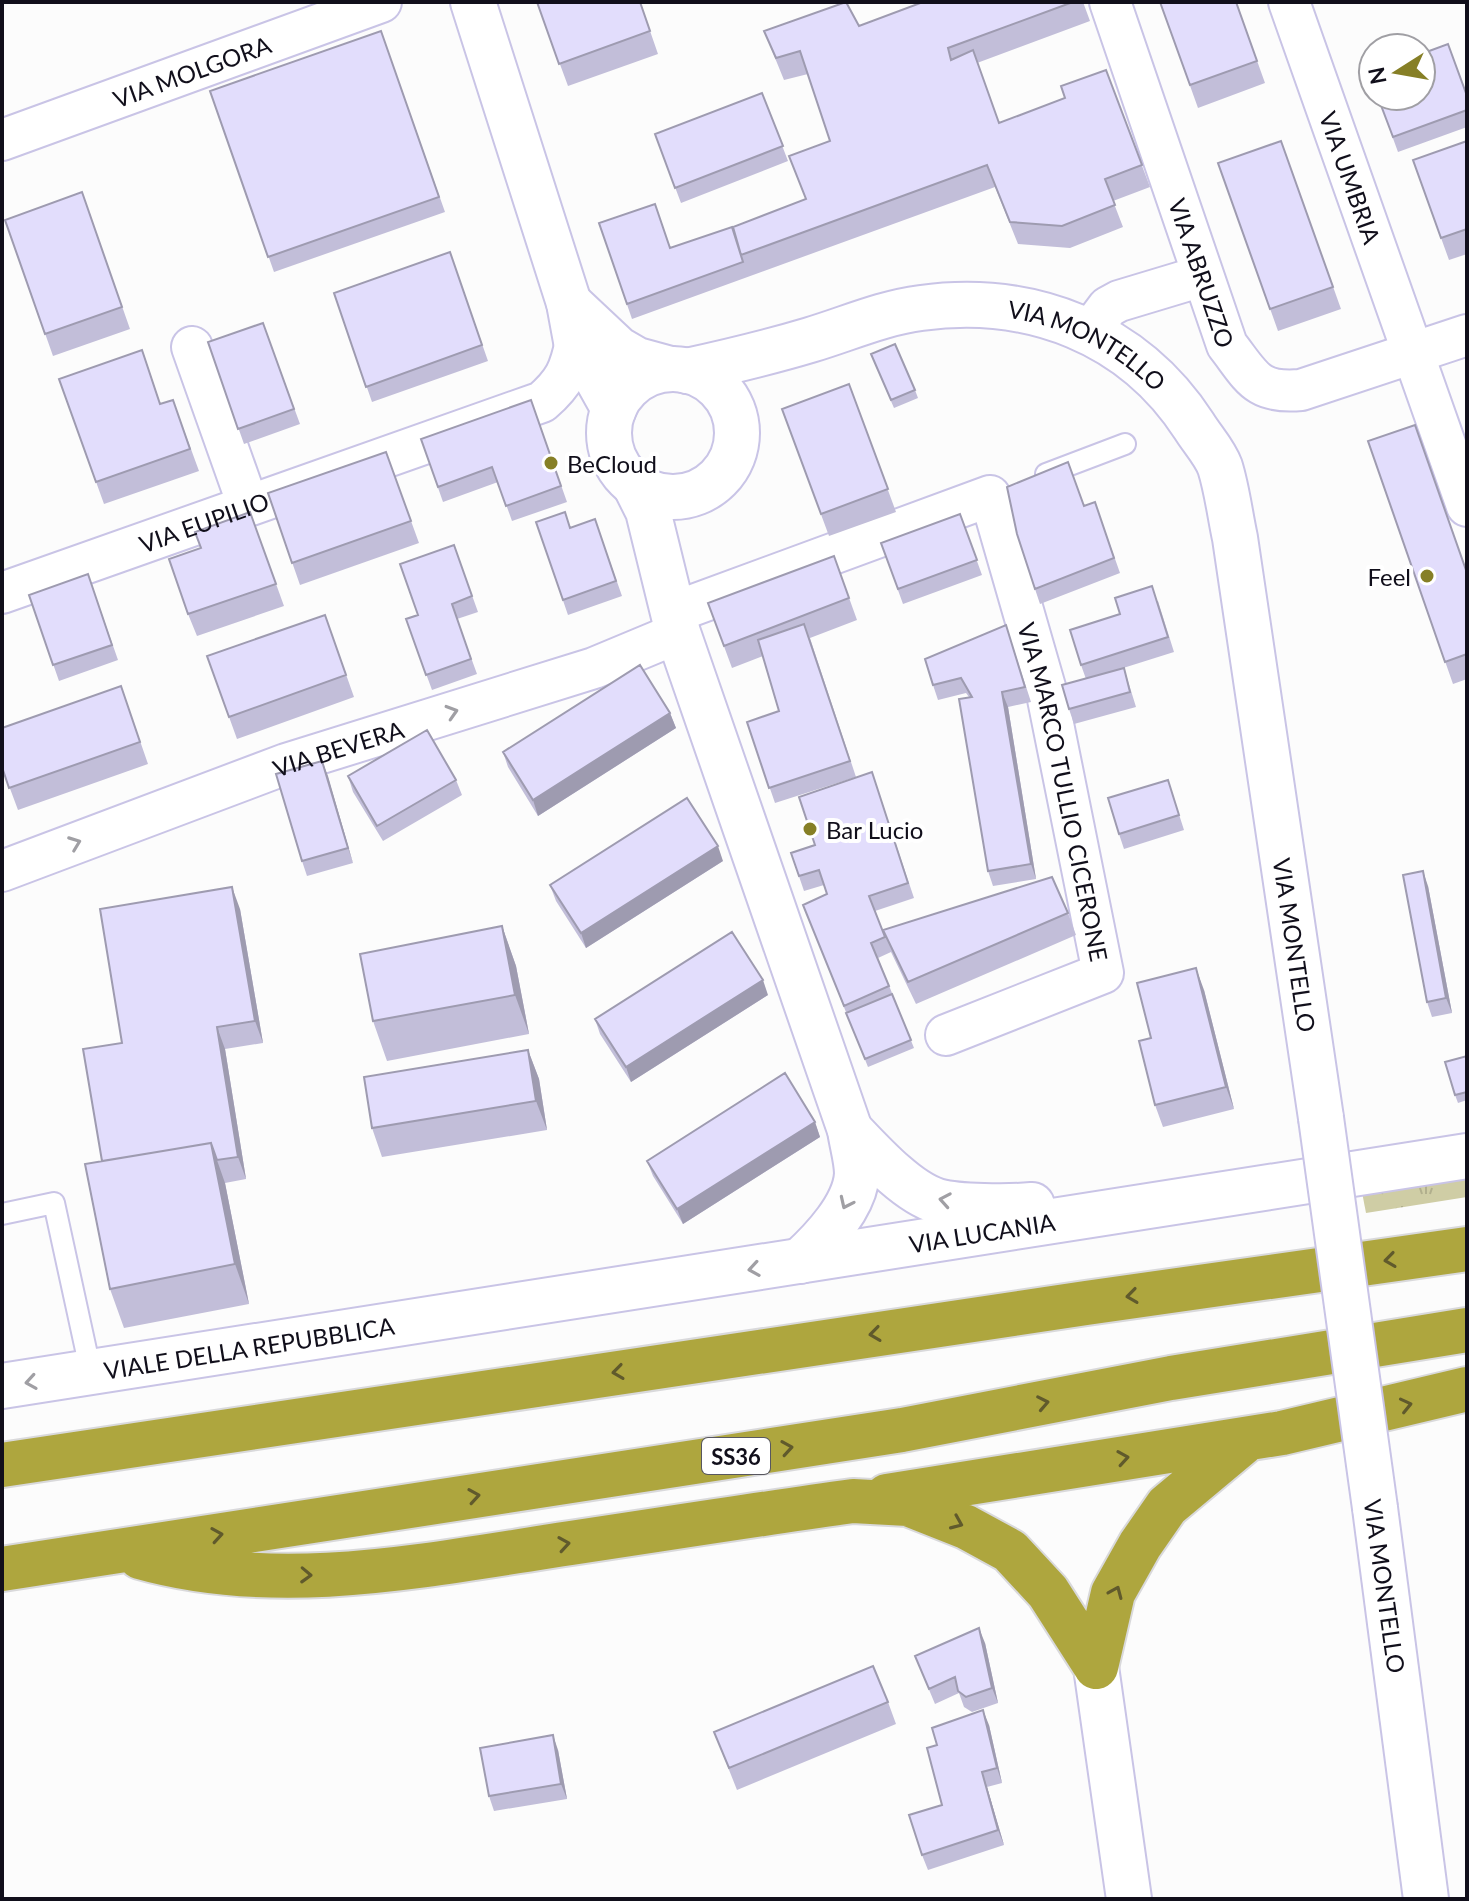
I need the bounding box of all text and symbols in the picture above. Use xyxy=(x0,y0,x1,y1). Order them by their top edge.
street label: VIA MOLGORA xyxy=(109,29,275,113)
north arrow xyxy=(1357,32,1437,112)
text: N xyxy=(1362,65,1392,87)
street label: VIA UMBRIA xyxy=(1314,107,1388,248)
street label: VIA ABRUZZO xyxy=(1163,194,1241,351)
street label: VIA MONTELLO xyxy=(1006,293,1172,396)
place label: BeCloud xyxy=(567,449,657,478)
marker: BeCloud xyxy=(542,454,560,472)
street label: VIA EUPILIO xyxy=(135,485,272,558)
place label: Feel xyxy=(1367,562,1411,591)
marker: Feel xyxy=(1418,567,1436,585)
street label: VIA MARCO TULLIO CICERONE xyxy=(1013,619,1115,964)
one-way arrow xyxy=(445,705,459,721)
street label: VIA BEVERA xyxy=(269,714,408,782)
place label: Bar Lucio xyxy=(826,815,923,844)
marker: Bar Lucio xyxy=(801,820,819,838)
one-way arrow xyxy=(67,836,81,853)
street label: VIA MONTELLO xyxy=(1268,856,1323,1034)
one-way arrow xyxy=(938,1193,951,1210)
one-way arrow xyxy=(840,1194,856,1209)
street label: VIA LUCANIA xyxy=(907,1206,1058,1258)
one-way arrow xyxy=(1383,1251,1397,1268)
one-way arrow xyxy=(747,1260,761,1277)
one-way arrow xyxy=(1125,1287,1139,1304)
street label: VIALE DELLA REPUBBLICA xyxy=(102,1310,397,1384)
one-way arrow xyxy=(868,1325,882,1342)
one-way arrow xyxy=(611,1363,625,1380)
one-way arrow xyxy=(24,1373,38,1390)
one-way arrow xyxy=(1036,1395,1049,1412)
one-way arrow xyxy=(1399,1397,1412,1414)
road number: SS36 xyxy=(702,1438,770,1474)
one-way arrow xyxy=(780,1440,794,1457)
one-way arrow xyxy=(1116,1451,1130,1468)
one-way arrow xyxy=(468,1488,481,1505)
street label: VIA MONTELLO xyxy=(1358,1497,1412,1675)
one-way arrow xyxy=(949,1514,963,1530)
one-way arrow xyxy=(211,1528,224,1545)
one-way arrow xyxy=(557,1537,571,1554)
one-way arrow xyxy=(300,1566,313,1583)
one-way arrow xyxy=(1106,1585,1122,1600)

